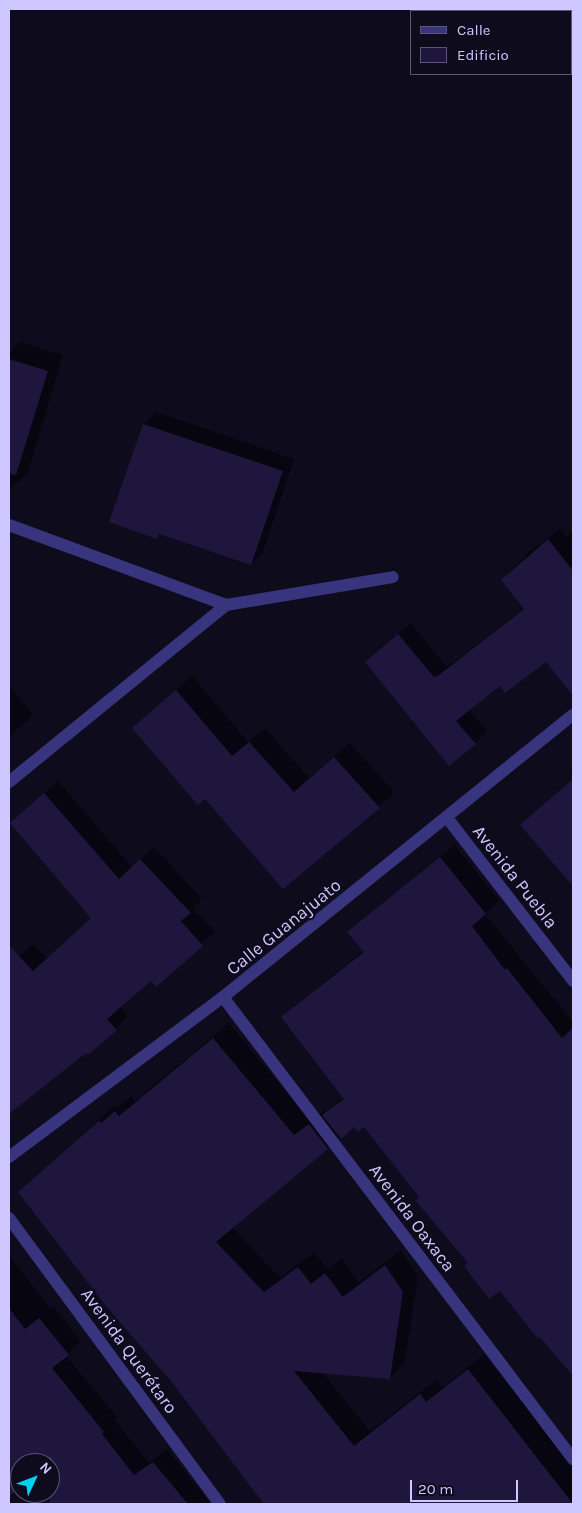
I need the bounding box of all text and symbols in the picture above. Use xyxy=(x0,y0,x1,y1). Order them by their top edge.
legend xyxy=(410,10,572,75)
text: Calle xyxy=(457,21,491,39)
text: Edificio xyxy=(457,46,509,64)
street label: Avenida Puebla xyxy=(468,821,562,933)
street label: Calle Guanajuato xyxy=(223,874,345,980)
street label: Avenida Oaxaca xyxy=(365,1160,459,1276)
street label: Avenida Querétaro xyxy=(76,1284,182,1418)
north arrow xyxy=(10,1453,60,1503)
text: N xyxy=(36,1459,55,1478)
scale bar xyxy=(412,1470,520,1502)
text: 20 m xyxy=(418,1480,453,1498)

